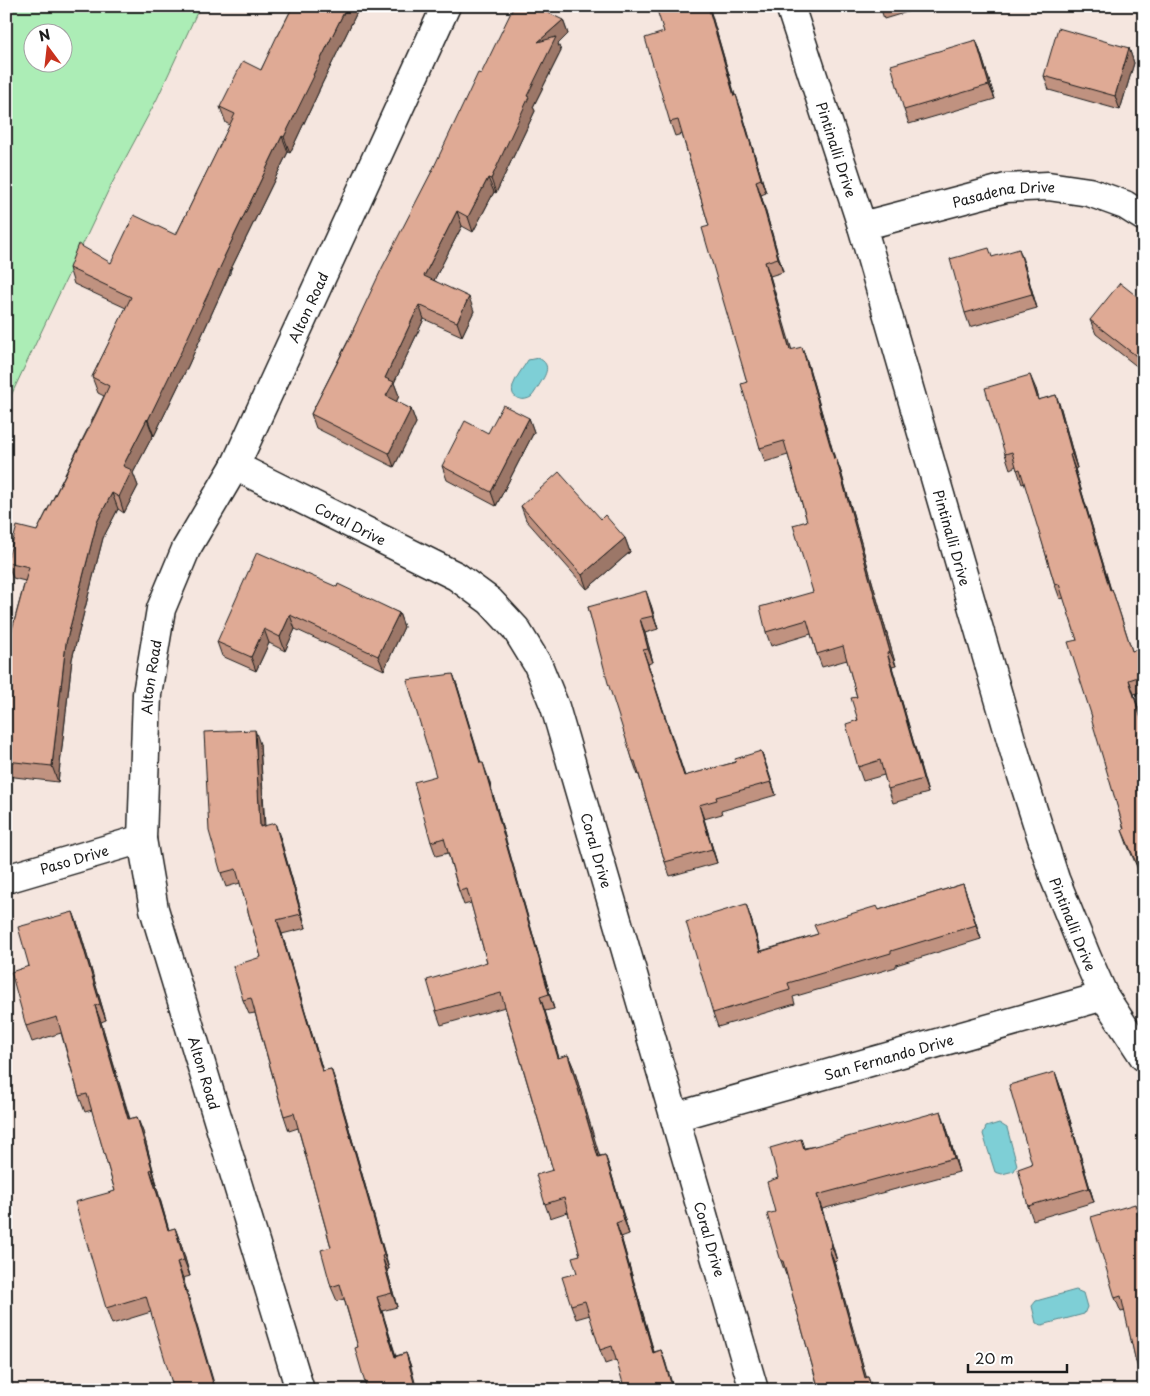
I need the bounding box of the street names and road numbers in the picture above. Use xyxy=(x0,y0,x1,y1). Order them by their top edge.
street label: Pintinalli Drive xyxy=(812,99,862,200)
street label: Pasadena Drive xyxy=(950,176,1057,212)
street label: Alton Road xyxy=(283,268,333,346)
street label: Pintinalli Drive xyxy=(929,487,976,588)
street label: Coral Drive xyxy=(311,497,390,550)
street label: Alton Road xyxy=(136,638,166,715)
street label: Coral Drive xyxy=(576,810,618,890)
street label: Paso Drive xyxy=(37,839,111,879)
street label: Pintinalli Drive xyxy=(1045,874,1102,974)
street label: San Fernando Drive xyxy=(821,1028,956,1085)
street label: Alton Road xyxy=(183,1034,225,1112)
street label: Coral Drive xyxy=(689,1199,731,1279)

